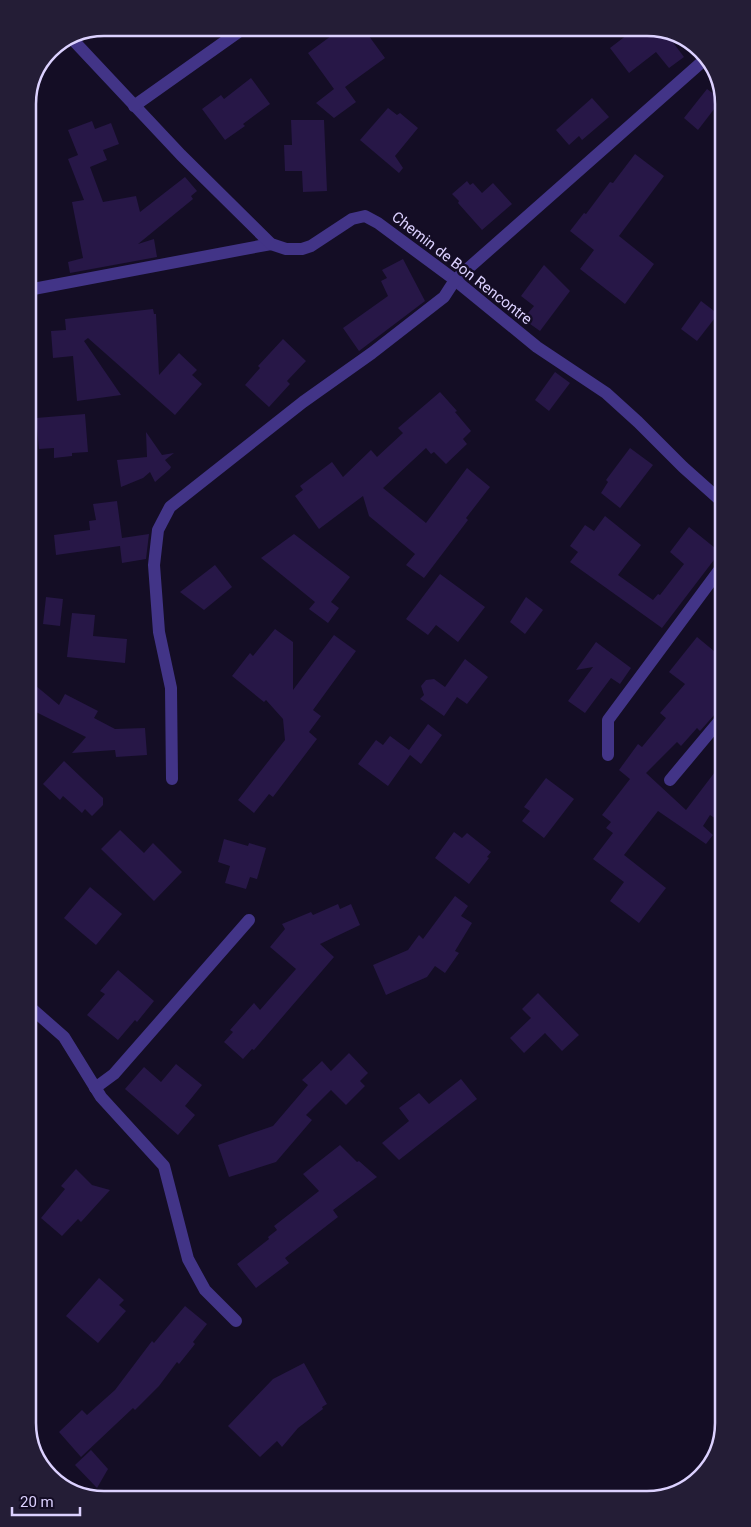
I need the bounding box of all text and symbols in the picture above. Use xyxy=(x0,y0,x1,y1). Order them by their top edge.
street label: Chemin de Bon Rencontre xyxy=(388,208,536,328)
scale bar xyxy=(12,1484,80,1516)
text: 20 m xyxy=(20,1493,54,1511)

